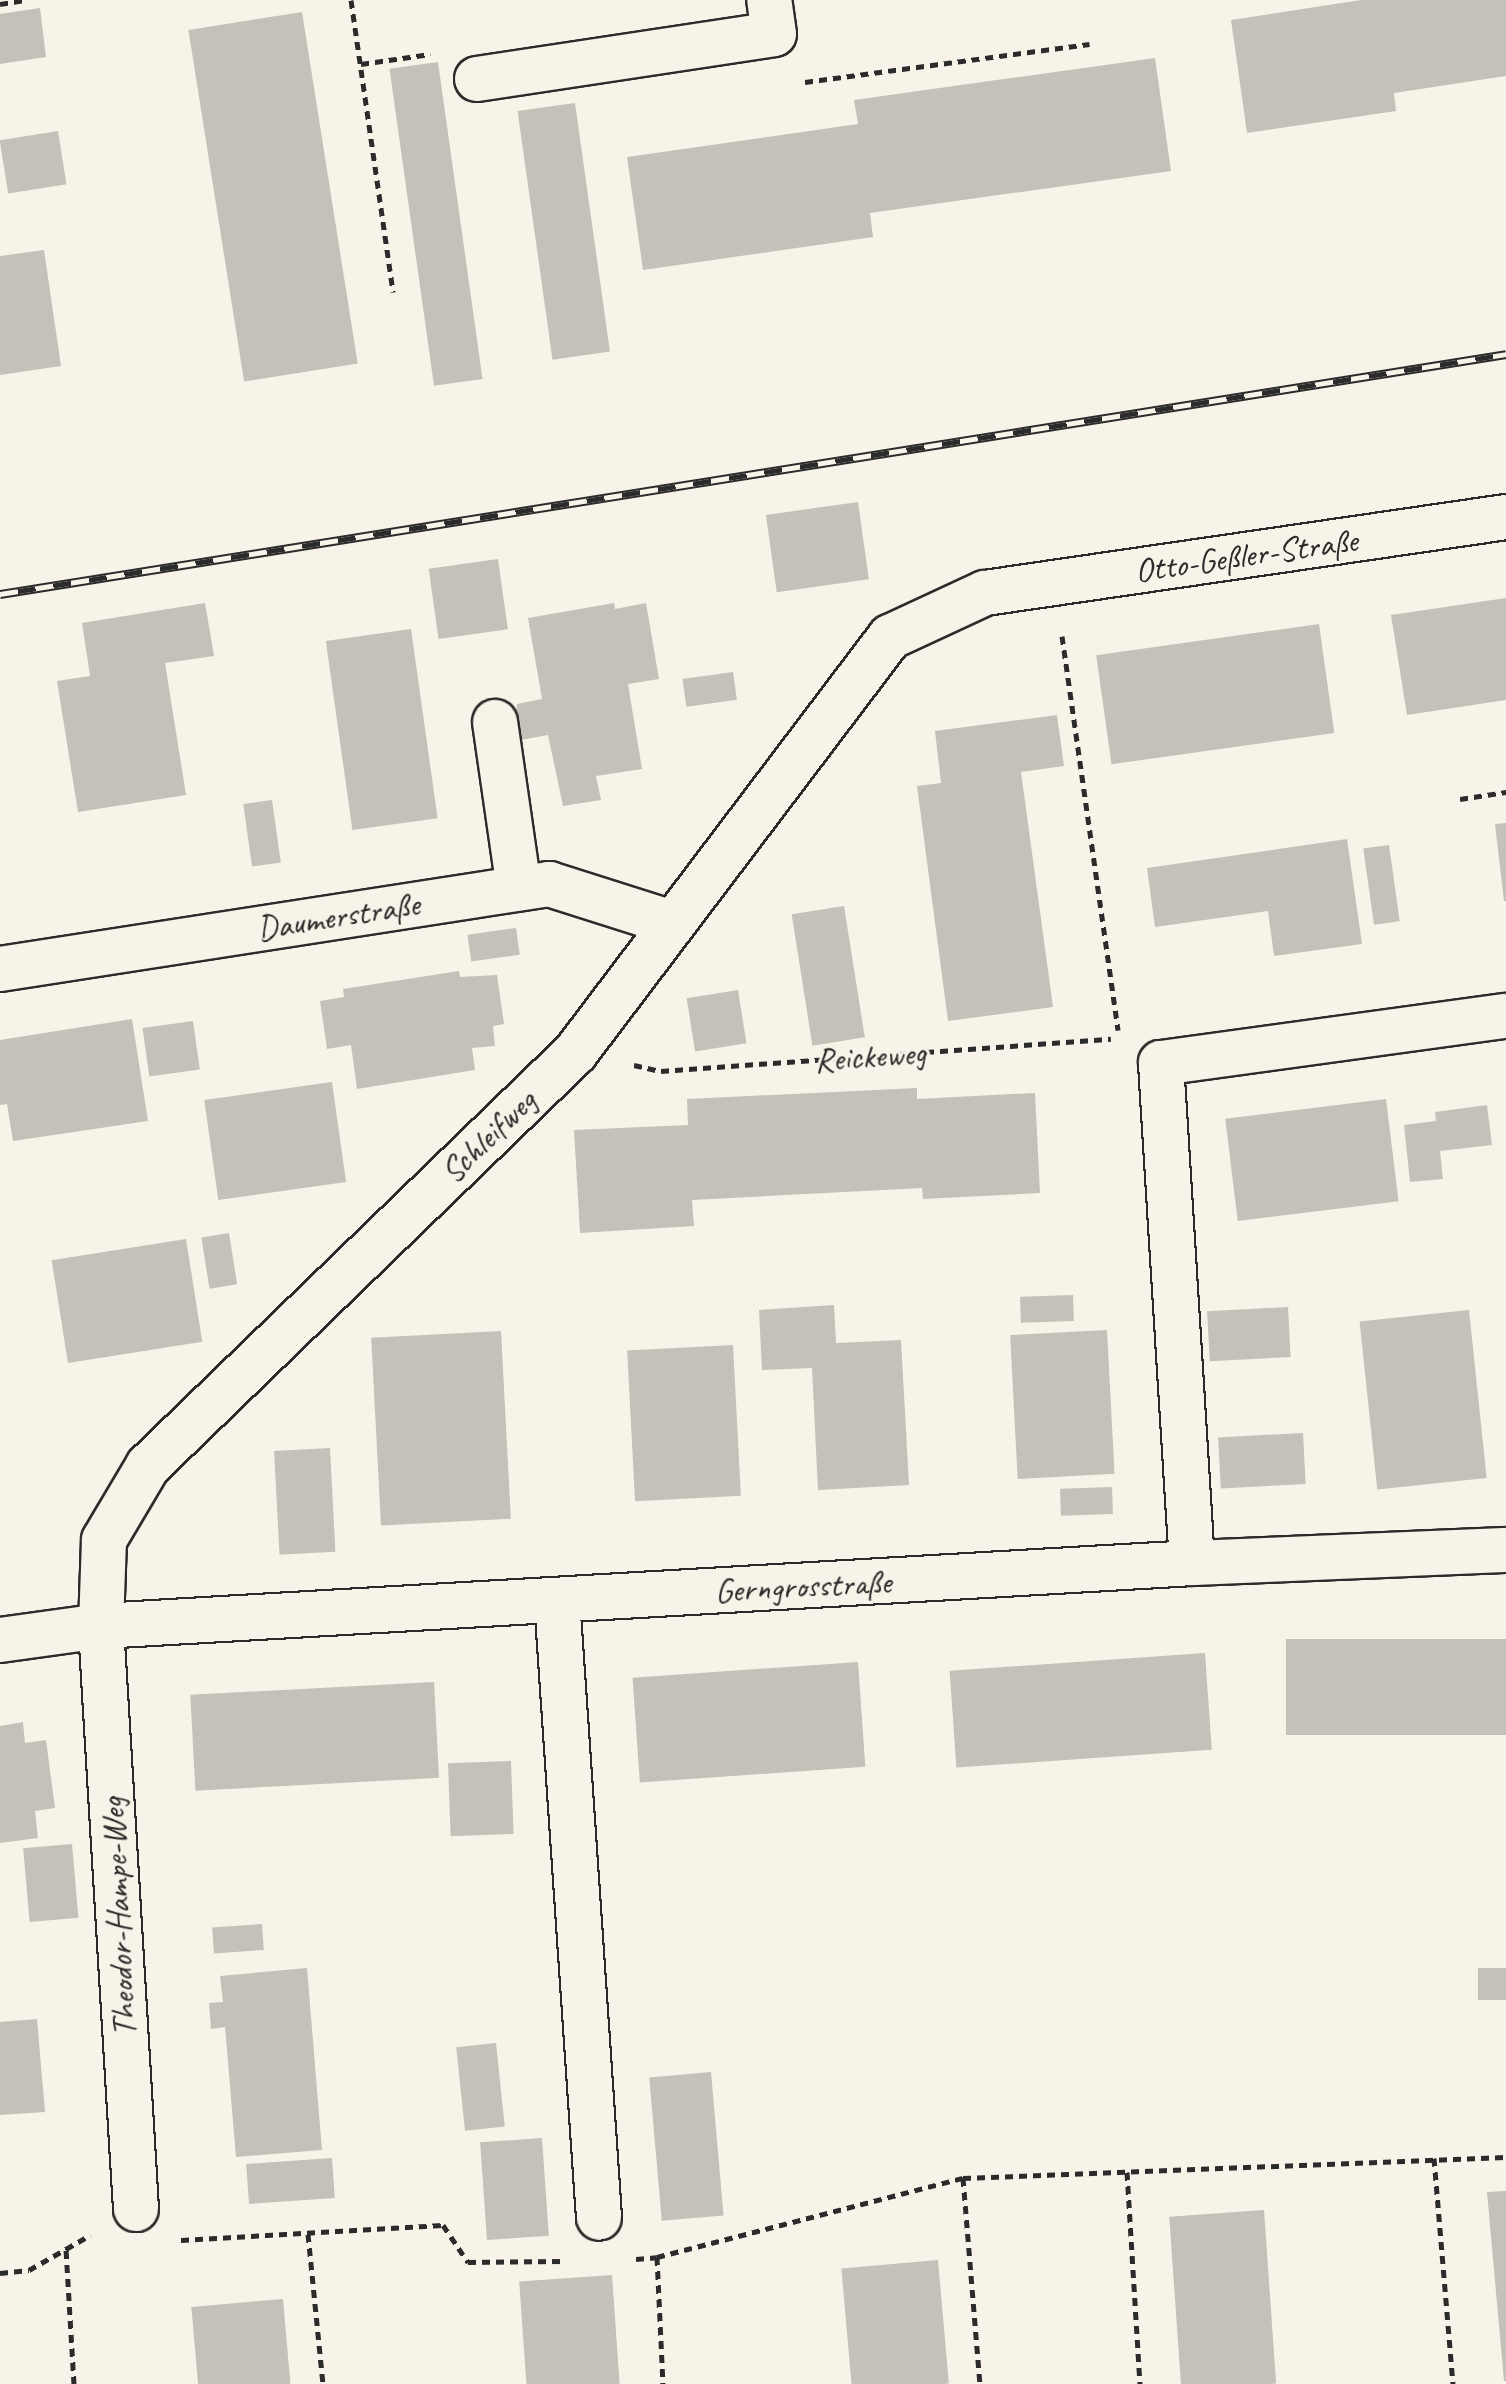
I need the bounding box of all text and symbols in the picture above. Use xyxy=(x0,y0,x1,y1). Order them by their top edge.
street label: Otto-Geßler-Straße xyxy=(1132,519,1360,591)
street label: Daumerstraße xyxy=(254,883,422,949)
street label: Reickeweg xyxy=(813,1032,927,1080)
street label: Schleifweg xyxy=(432,1081,544,1191)
street label: Gerngrosstraße xyxy=(714,1561,892,1611)
street label: Theodor-Hampe-Weg xyxy=(91,1796,145,2038)

